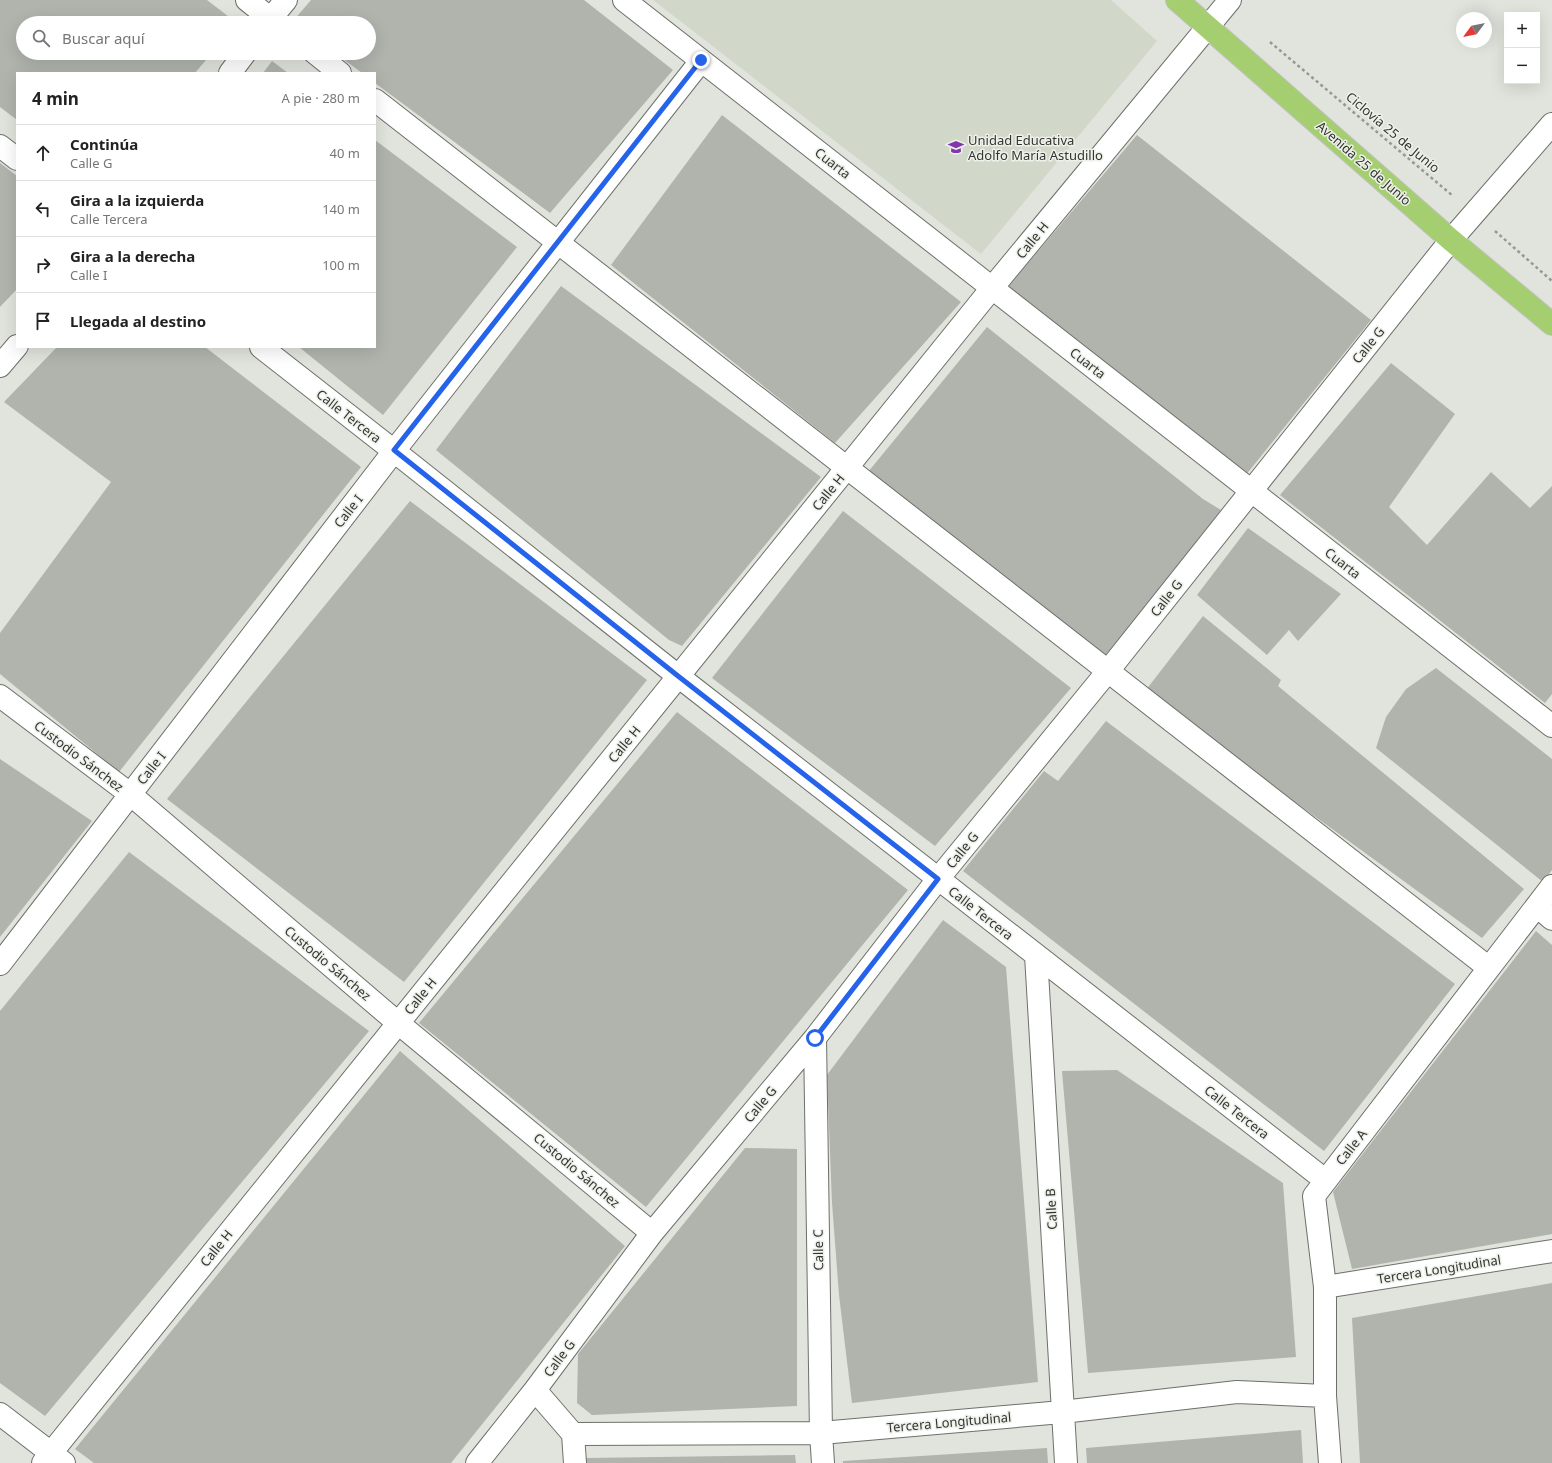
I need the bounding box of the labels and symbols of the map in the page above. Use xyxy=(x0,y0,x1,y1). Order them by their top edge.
north arrow xyxy=(1456,12,1492,48)
route end xyxy=(692,51,710,69)
street label: Ciclovía 25 de Junio xyxy=(1342,87,1444,177)
street label: Avenida 25 de Junio xyxy=(1313,117,1415,209)
place label: Unidad Educativa Adolfo María Astudillo xyxy=(968,131,1103,164)
school or university icon: Unidad Educativa Adolfo María Astudillo xyxy=(947,138,965,156)
street label: Cuarta xyxy=(811,143,855,183)
street label: Calle H xyxy=(1012,218,1052,262)
street label: Calle G xyxy=(1348,323,1388,367)
street label: Cuarta xyxy=(1066,343,1110,383)
street label: Calle Tercera xyxy=(313,385,385,447)
street label: Calle H xyxy=(808,470,848,514)
street label: Calle I xyxy=(329,491,367,531)
street label: Cuarta xyxy=(1321,543,1365,583)
street label: Calle G xyxy=(1146,576,1186,620)
street label: Custodio Sánchez xyxy=(31,716,127,796)
street label: Calle H xyxy=(604,722,644,766)
street label: Calle I xyxy=(132,748,170,788)
street label: Calle G xyxy=(942,828,982,872)
street label: Calle Tercera xyxy=(945,882,1017,944)
street label: Custodio Sánchez xyxy=(281,921,375,1005)
street label: Calle H xyxy=(400,974,440,1018)
route start xyxy=(806,1029,824,1047)
street label: Calle Tercera xyxy=(1201,1081,1273,1143)
street label: Calle G xyxy=(739,1082,781,1126)
street label: Calle A xyxy=(1331,1125,1371,1169)
street label: Custodio Sánchez xyxy=(530,1128,624,1212)
street label: Calle B xyxy=(1041,1188,1061,1230)
street label: Calle H xyxy=(196,1226,236,1270)
street label: Calle C xyxy=(809,1229,827,1271)
street label: Tercera Longitudinal xyxy=(1376,1250,1502,1288)
street label: Calle G xyxy=(539,1336,579,1380)
street label: Tercera Longitudinal xyxy=(886,1408,1012,1436)

